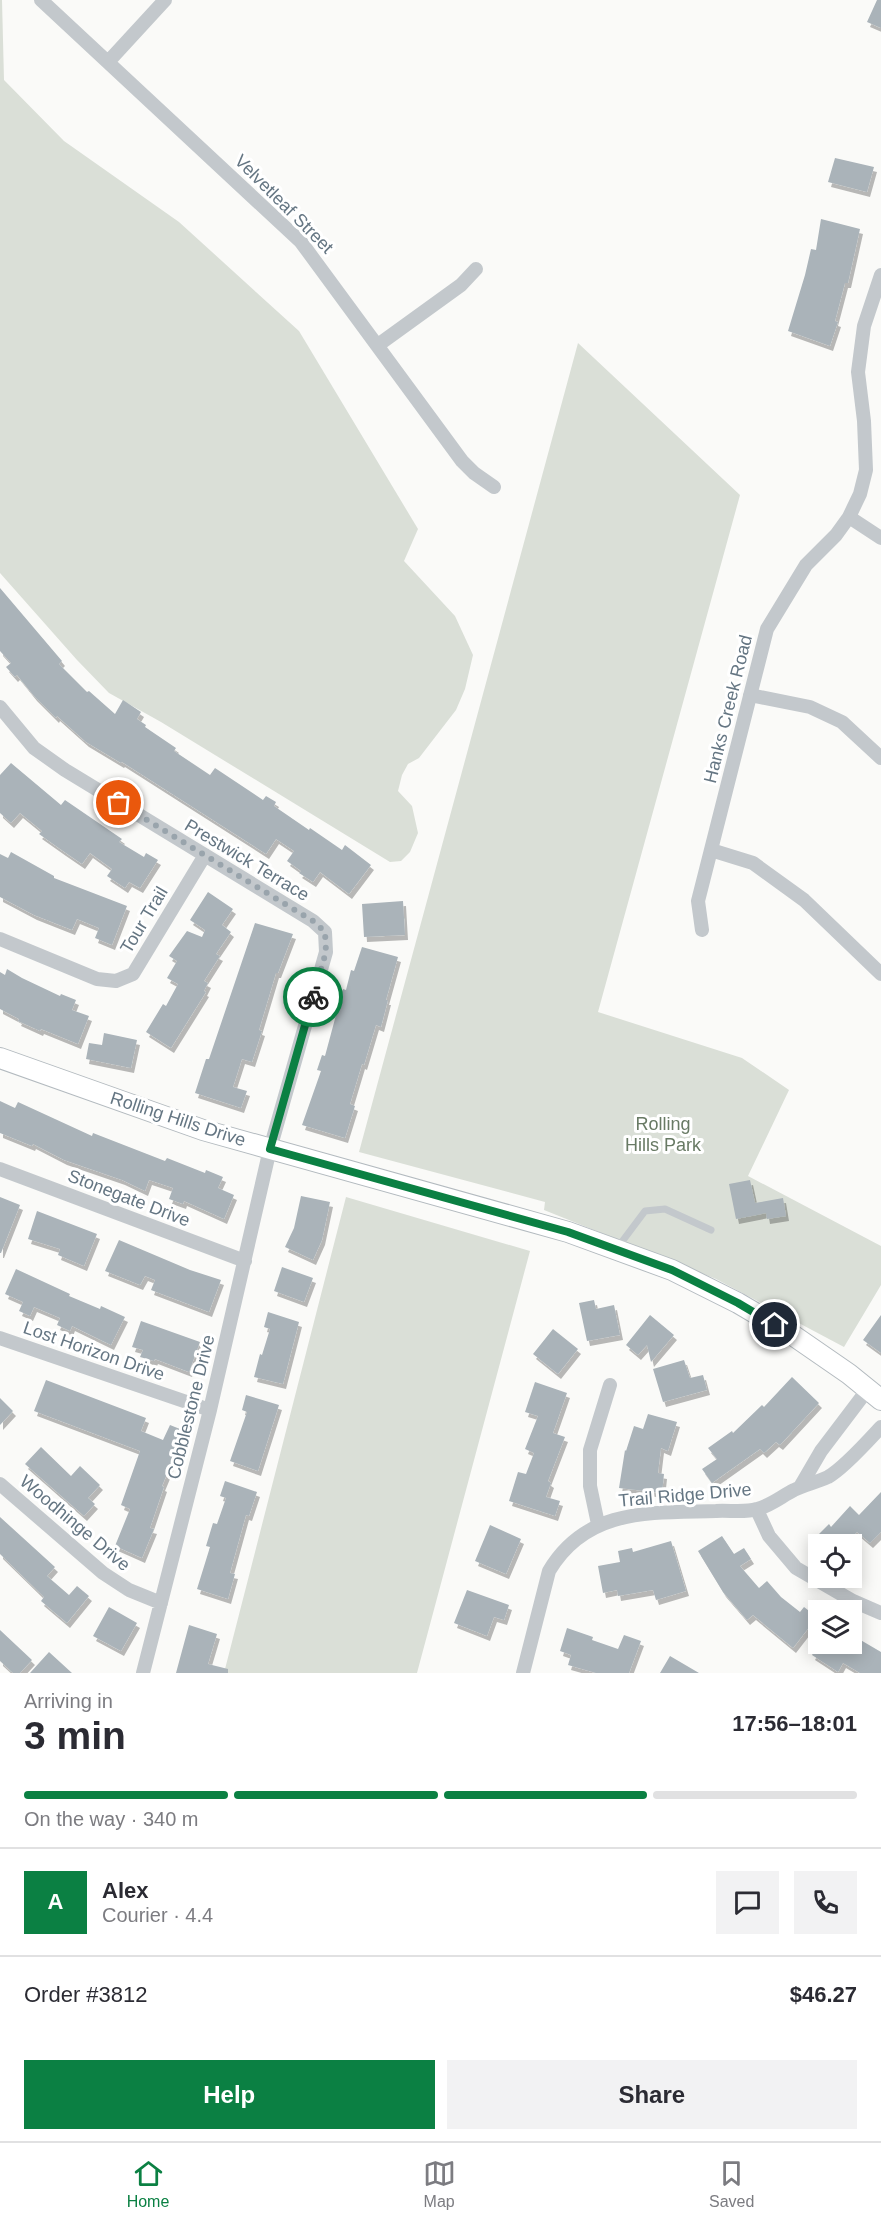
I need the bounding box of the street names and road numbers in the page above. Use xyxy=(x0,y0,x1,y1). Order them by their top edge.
street label: Velvetleaf Street xyxy=(231,151,337,257)
street label: Hanks Creek Road xyxy=(700,633,756,785)
street label: Prestwick Terrace xyxy=(181,815,313,905)
street label: Tour Trail xyxy=(116,883,172,957)
street label: Rolling Hills Drive xyxy=(108,1088,248,1150)
street label: Stonegate Drive xyxy=(65,1166,193,1230)
street label: Lost Horizon Drive xyxy=(21,1317,167,1385)
street label: Cobblestone Drive xyxy=(163,1333,219,1481)
street label: Woodhinge Drive xyxy=(16,1471,134,1575)
street label: Trail Ridge Drive xyxy=(618,1479,752,1511)

